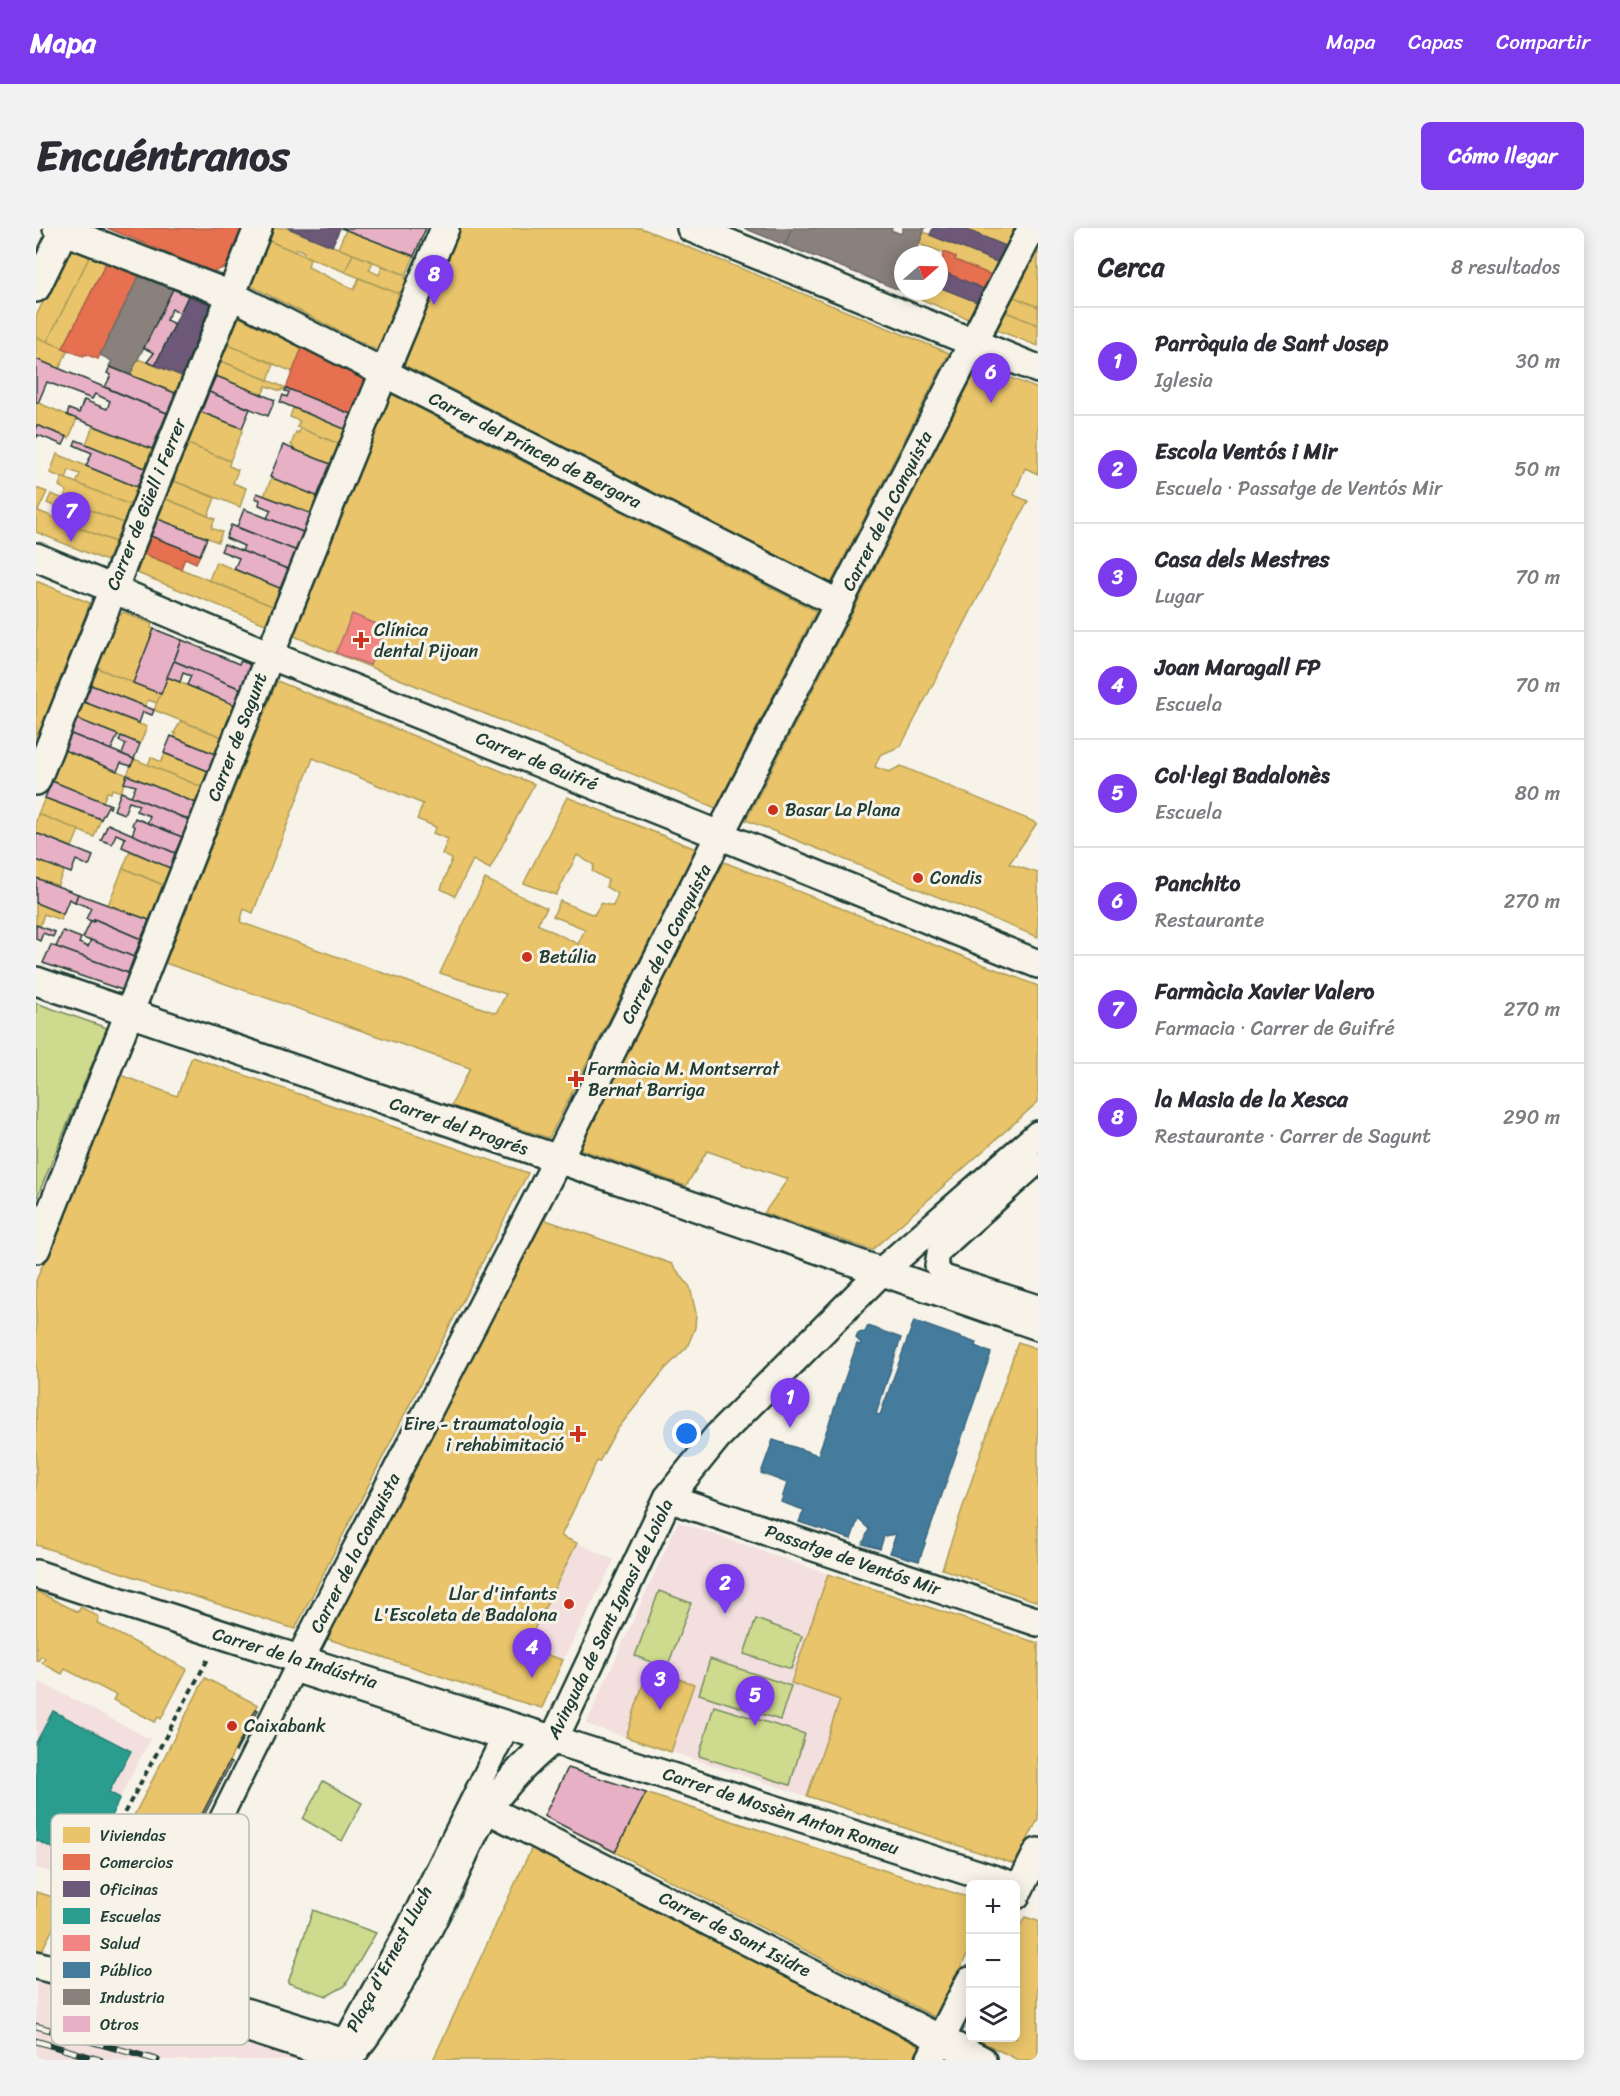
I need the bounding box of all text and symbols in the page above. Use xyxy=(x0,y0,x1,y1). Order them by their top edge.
text: Mapa xyxy=(30,18,96,67)
text: Mapa xyxy=(1326,23,1375,61)
text: Capas xyxy=(1408,23,1463,61)
text: Compartir xyxy=(1496,23,1590,61)
text: Encuéntranos xyxy=(36,119,289,193)
button: Cómo llegar xyxy=(1421,122,1584,190)
text: Cerca xyxy=(1098,244,1164,290)
north arrow xyxy=(894,246,948,300)
text: 8 resultados xyxy=(1451,250,1560,285)
pin: 8 xyxy=(414,256,454,305)
text: Parròquia de Sant Josep xyxy=(1155,324,1388,363)
text: 1 xyxy=(1113,344,1122,379)
text: 30 m xyxy=(1516,344,1560,379)
pin: 6 xyxy=(972,354,1010,403)
text: Iglesia xyxy=(1155,363,1213,398)
street label: Carrer del Príncep de Bergara xyxy=(423,382,648,518)
street label: Carrer de Güell i Ferrer xyxy=(97,411,196,595)
street label: Carrer de la Conquista xyxy=(833,424,942,597)
text: Escola Ventós i Mir xyxy=(1155,432,1337,471)
text: 2 xyxy=(1112,452,1123,487)
text: 50 m xyxy=(1515,452,1560,487)
text: Escuela · Passatge de Ventós Mir xyxy=(1155,471,1442,506)
pin: 7 xyxy=(51,492,90,542)
text: Casa dels Mestres xyxy=(1155,540,1330,579)
text: 3 xyxy=(1112,560,1123,595)
text: 70 m xyxy=(1515,560,1560,595)
text: Lugar xyxy=(1155,579,1203,614)
place label: Clínica dental Pijoan xyxy=(374,614,478,667)
marker: Clínica dental Pijoan xyxy=(352,631,370,649)
text: Joan Maragall FP xyxy=(1155,648,1320,687)
street label: Carrer de Sagunt xyxy=(198,668,276,806)
text: 4 xyxy=(1111,668,1124,703)
text: 70 m xyxy=(1515,668,1560,703)
text: Escuela xyxy=(1155,687,1222,722)
street label: Carrer de Guifré xyxy=(471,722,603,800)
text: Col·legi Badalonès xyxy=(1155,756,1330,795)
text: 5 xyxy=(1111,776,1124,811)
text: 80 m xyxy=(1515,776,1560,811)
place label: Basar La Plana xyxy=(785,794,901,826)
text: Escuela xyxy=(1155,795,1222,830)
marker: Basar La Plana xyxy=(766,803,780,817)
street label: Carrer de la Conquista xyxy=(612,857,721,1030)
place label: Condis xyxy=(930,862,983,894)
text: Panchito xyxy=(1155,864,1240,903)
marker: Condis xyxy=(911,871,925,885)
text: 6 xyxy=(1112,884,1123,919)
text: 270 m xyxy=(1504,884,1560,919)
text: Restaurante xyxy=(1155,903,1264,938)
place label: Betúlia xyxy=(539,941,596,973)
marker: Betúlia xyxy=(520,950,534,964)
text: Farmàcia Xavier Valero xyxy=(1155,972,1374,1011)
text: 7 xyxy=(1112,992,1123,1027)
text: 270 m xyxy=(1504,992,1560,1027)
text: Farmacia · Carrer de Guifré xyxy=(1155,1011,1395,1046)
place label: Farmàcia M. Montserrat Bernat Barriga xyxy=(588,1053,780,1106)
marker: Farmàcia M. Montserrat Bernat Barriga xyxy=(569,1072,583,1086)
text: la Masia de la Xesca xyxy=(1155,1080,1348,1119)
street label: Carrer del Progrés xyxy=(385,1087,533,1165)
text: 8 xyxy=(1111,1100,1124,1135)
text: 290 m xyxy=(1503,1100,1560,1135)
text: Restaurante · Carrer de Sagunt xyxy=(1155,1119,1431,1154)
pin: 1 xyxy=(770,1378,810,1428)
place label: Eire - traumatologia i rehabimitació xyxy=(404,1408,565,1461)
your location xyxy=(672,1419,701,1448)
marker: Eire - traumatologia i rehabimitació xyxy=(569,1425,587,1443)
street label: Carrer de la Conquista xyxy=(301,1466,410,1639)
street label: Avinguda de Sant Ignasi de Loiola xyxy=(537,1493,682,1746)
street label: Passatge de Ventós Mir xyxy=(761,1515,947,1606)
pin: 2 xyxy=(706,1564,744,1614)
place label: Llar d'infants L'Escoleta de Badalona xyxy=(374,1578,558,1631)
marker: Llar d'infants L'Escoleta de Badalona xyxy=(562,1597,576,1611)
street label: Carrer de la Indústria xyxy=(209,1618,382,1699)
pin: 4 xyxy=(512,1628,552,1678)
pin: 3 xyxy=(640,1660,680,1710)
pin: 5 xyxy=(736,1676,774,1726)
place label: Caixabank xyxy=(244,1710,326,1742)
marker: Caixabank xyxy=(225,1719,239,1733)
street label: Carrer de Mossèn Anton Romeu xyxy=(659,1758,904,1864)
legend xyxy=(51,1814,249,2045)
text: Viviendas xyxy=(100,1821,167,1850)
text: Comercios xyxy=(100,1848,174,1877)
text: Oficinas xyxy=(100,1875,158,1904)
street label: Plaça d'Ernest Lluch xyxy=(337,1880,441,2038)
map controls xyxy=(966,1880,1020,2042)
button: + xyxy=(966,1880,1020,1934)
street label: Carrer de Sant Isidre xyxy=(653,1882,817,1986)
text: Escuelas xyxy=(100,1902,162,1931)
text: Salud xyxy=(100,1929,141,1958)
button: − xyxy=(966,1934,1020,1988)
text: Público xyxy=(100,1956,152,1985)
text: Industria xyxy=(99,1983,165,2012)
button: layers xyxy=(966,1988,1020,2042)
text: Otros xyxy=(100,2010,139,2039)

